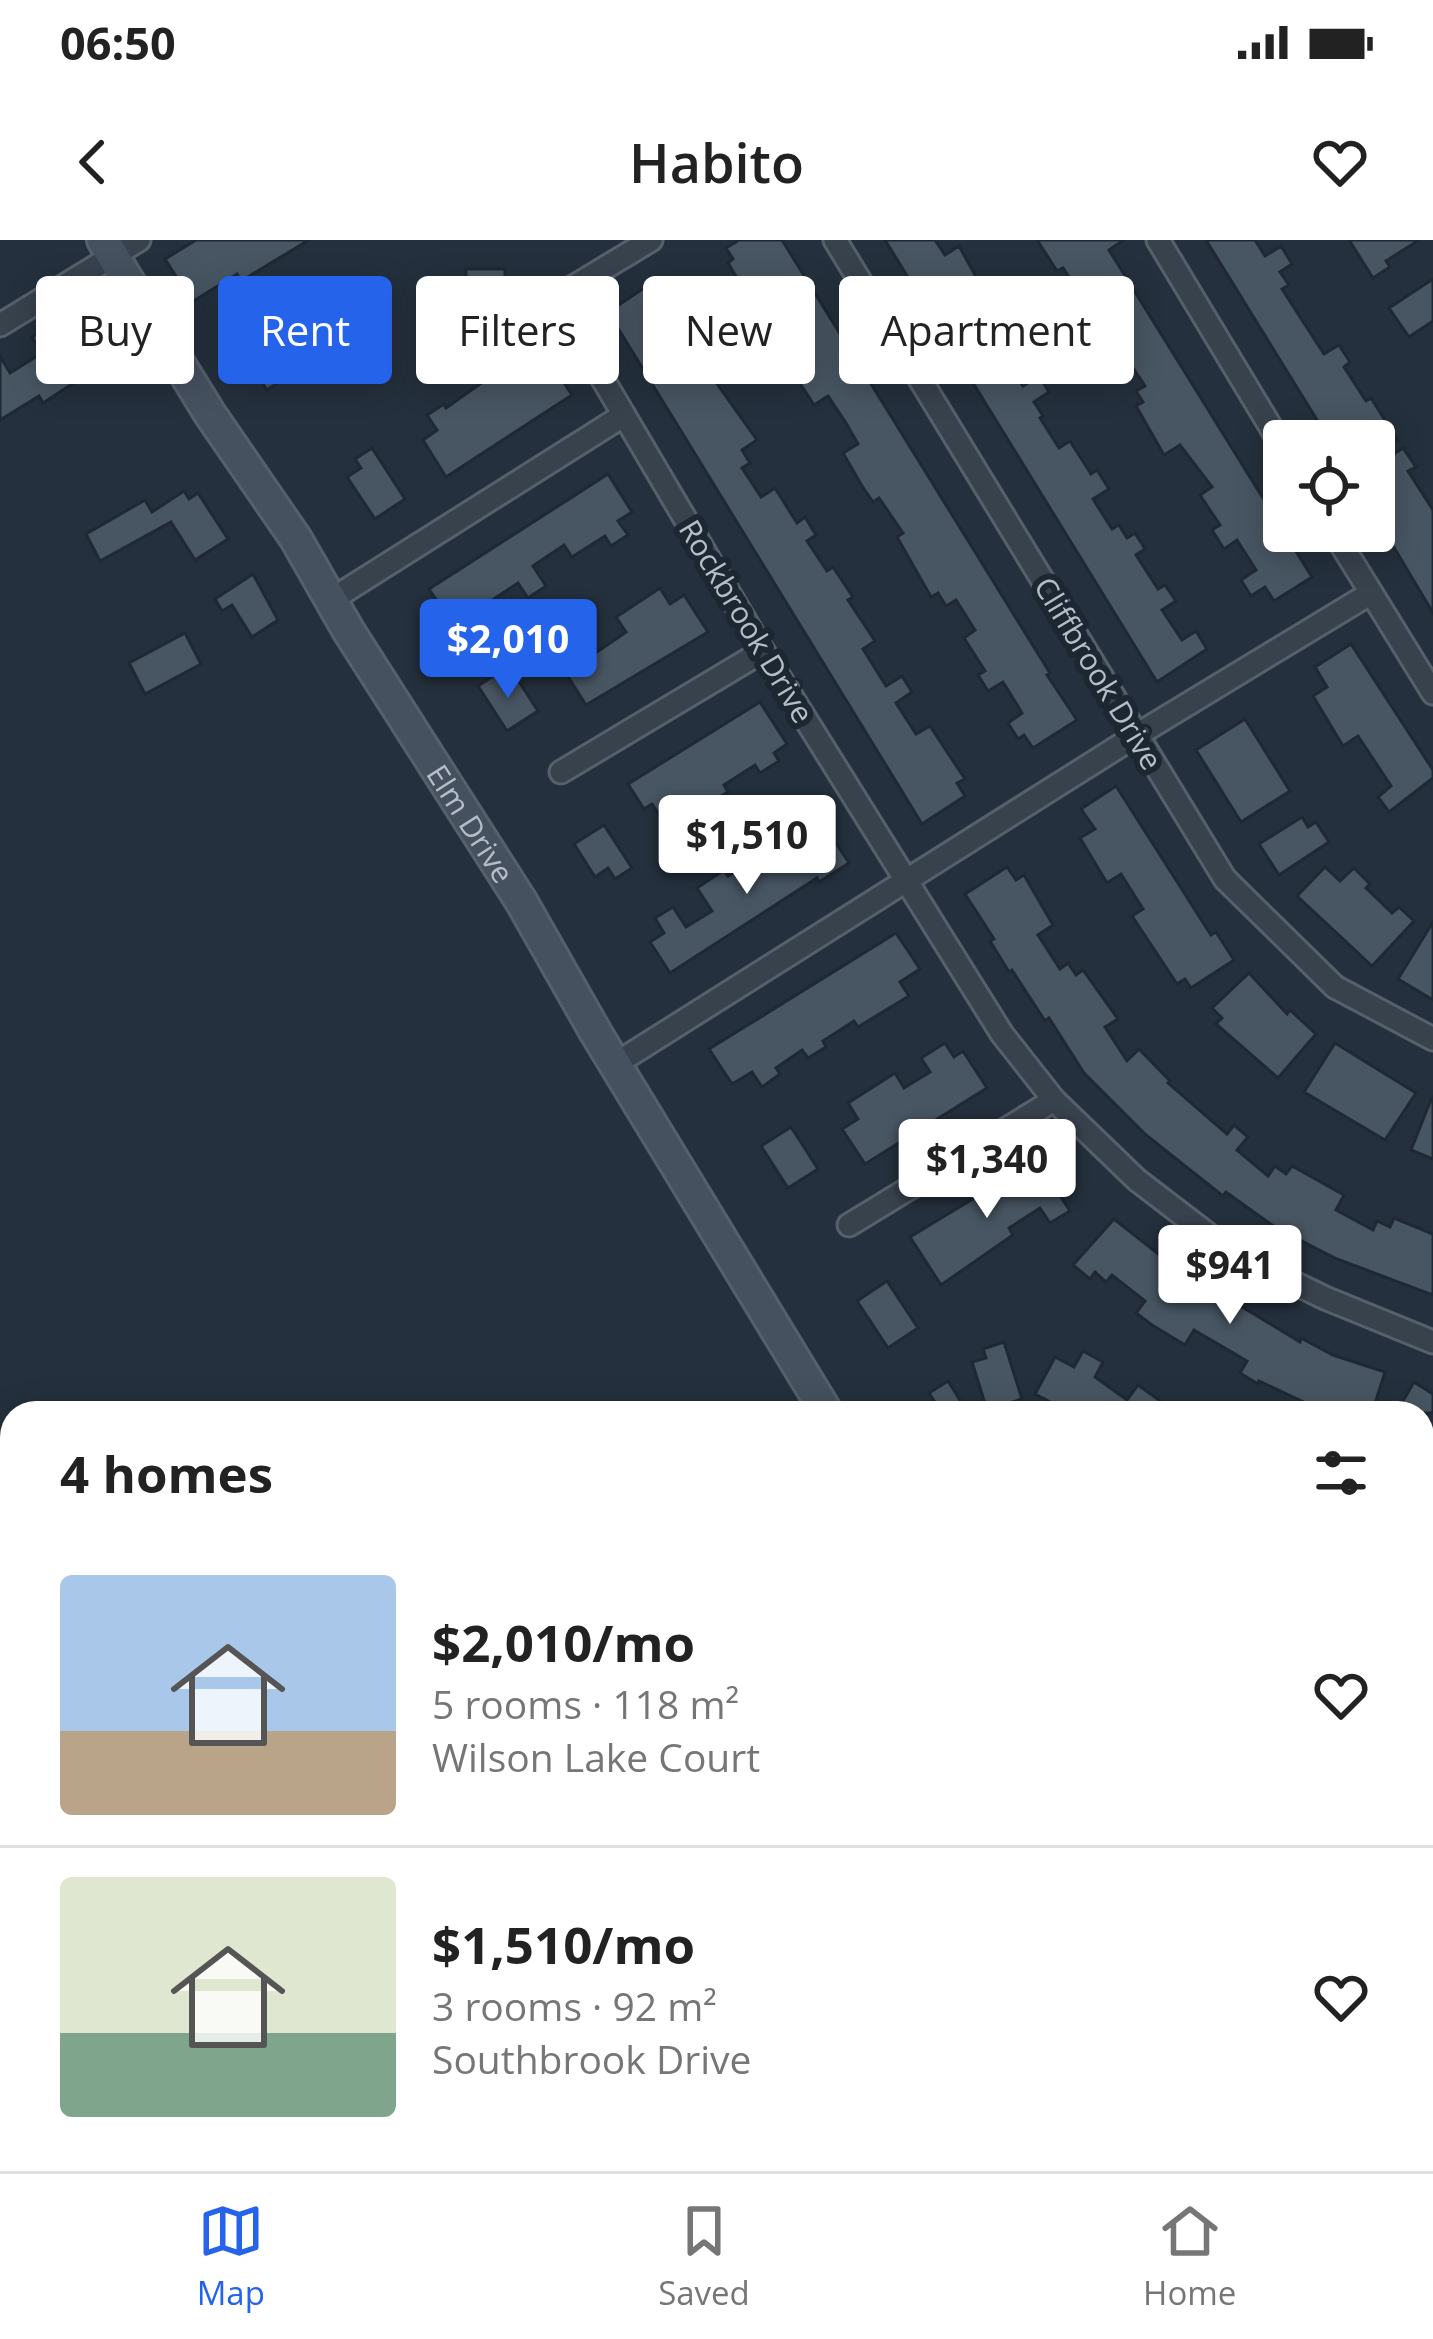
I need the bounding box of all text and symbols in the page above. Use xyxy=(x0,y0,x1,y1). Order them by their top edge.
text: 06:50 xyxy=(60,12,176,73)
text: Habito xyxy=(629,125,804,199)
icon: back xyxy=(60,129,126,195)
icon: heart xyxy=(1307,129,1373,195)
chip: Buy xyxy=(36,276,194,384)
chip: Rent xyxy=(218,276,392,384)
chip: Filters xyxy=(416,276,619,384)
chip: New xyxy=(643,276,815,384)
chip: Apartment xyxy=(839,276,1134,384)
map controls xyxy=(1263,420,1395,552)
button: locate xyxy=(1263,420,1395,552)
street label: Rockbrook Drive xyxy=(670,512,824,730)
street label: Cliffbrook Drive xyxy=(1025,569,1173,777)
pin: $2,010 xyxy=(410,599,606,701)
text: $2,010 xyxy=(447,611,569,664)
street label: Elm Drive xyxy=(418,756,524,890)
pin: $1,510 xyxy=(649,795,845,897)
text: $1,510 xyxy=(686,807,808,860)
pin: $1,340 xyxy=(889,1119,1085,1221)
text: $1,340 xyxy=(926,1131,1048,1184)
pin: $941 xyxy=(1159,1225,1301,1327)
text: $941 xyxy=(1185,1237,1275,1290)
text: 4 homes xyxy=(60,1438,273,1508)
icon: filters xyxy=(1308,1440,1374,1506)
text: $2,010/mo xyxy=(432,1607,695,1677)
icon: home xyxy=(156,1623,300,1767)
icon: heart xyxy=(1308,1662,1374,1728)
text: 5 rooms · 118 m² xyxy=(432,1677,739,1730)
text: Wilson Lake Court xyxy=(432,1730,760,1783)
text: $1,510/mo xyxy=(432,1909,695,1979)
icon: home xyxy=(156,1925,300,2069)
icon: heart xyxy=(1308,1964,1374,2030)
text: 3 rooms · 92 m² xyxy=(432,1979,717,2032)
text: Southbrook Drive xyxy=(432,2032,751,2085)
tab: Map xyxy=(197,2198,265,2315)
tab: Saved xyxy=(658,2198,750,2315)
tab: Home xyxy=(1143,2198,1236,2315)

